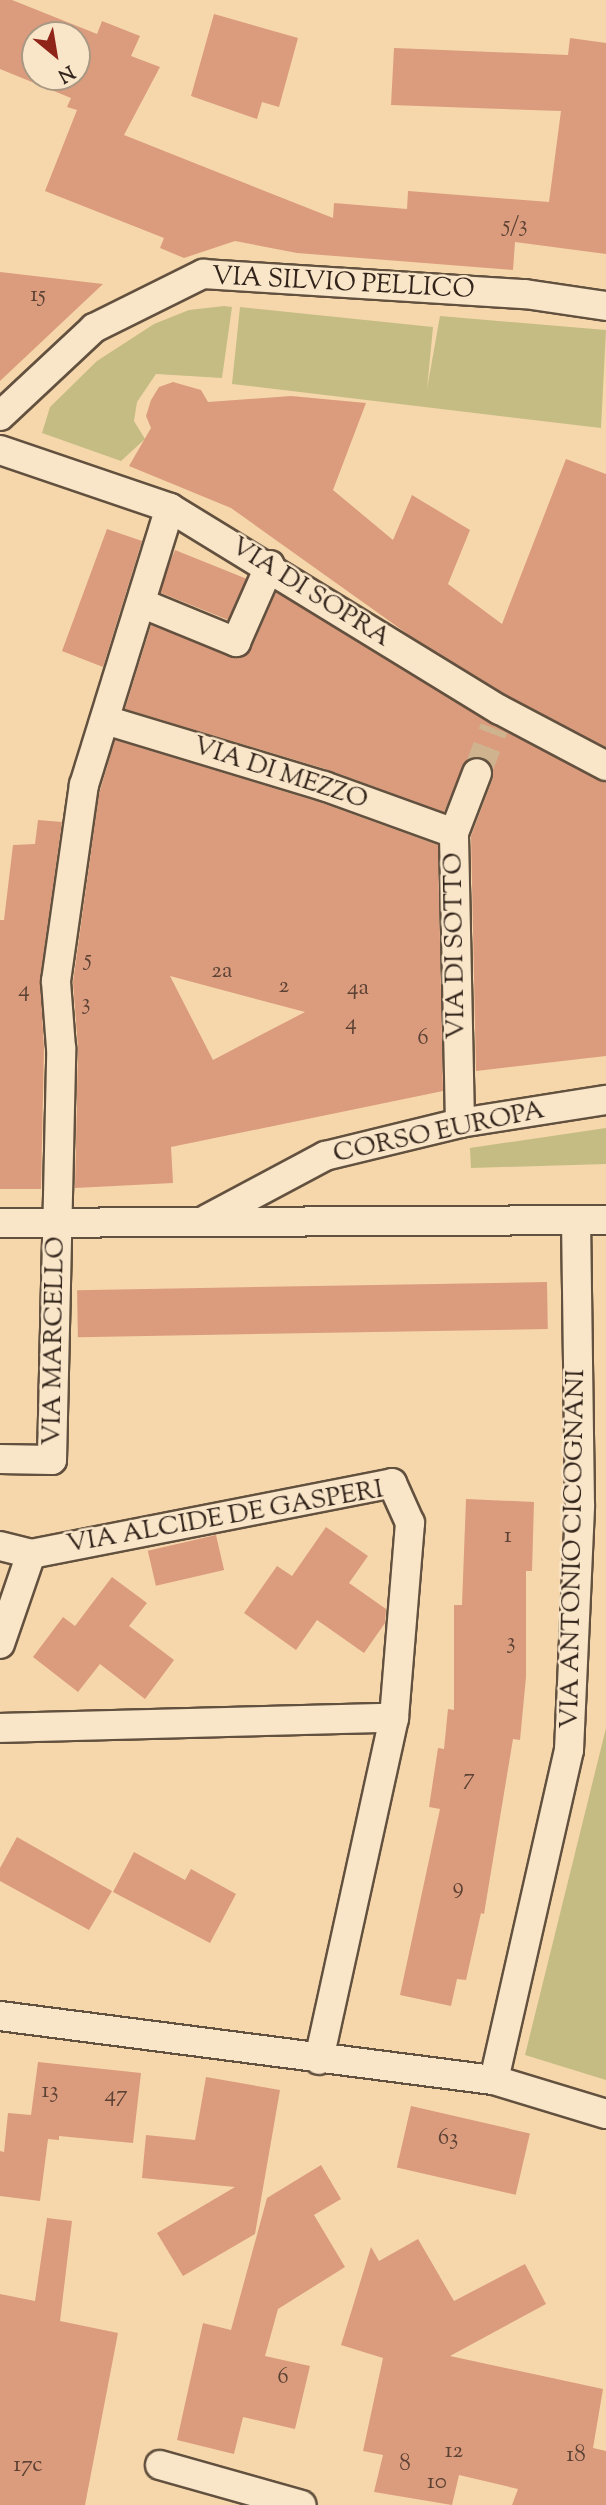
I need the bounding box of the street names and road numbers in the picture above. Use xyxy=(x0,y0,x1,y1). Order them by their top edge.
street label: VIA SILVIO PELLICO xyxy=(211,262,475,306)
street label: VIA DI SOPRA xyxy=(224,531,396,655)
street label: VIA DI MEZZO xyxy=(189,731,371,817)
street label: VIA DI SOTTO xyxy=(439,852,473,1040)
street label: CORSO EUROPA xyxy=(331,1095,547,1171)
street label: VIA MARCELLO xyxy=(38,1236,72,1446)
street label: VIA ANTONIO CICOGNANI xyxy=(555,1369,593,1729)
street label: VIA ALCIDE DE GASPERI xyxy=(64,1475,386,1561)

